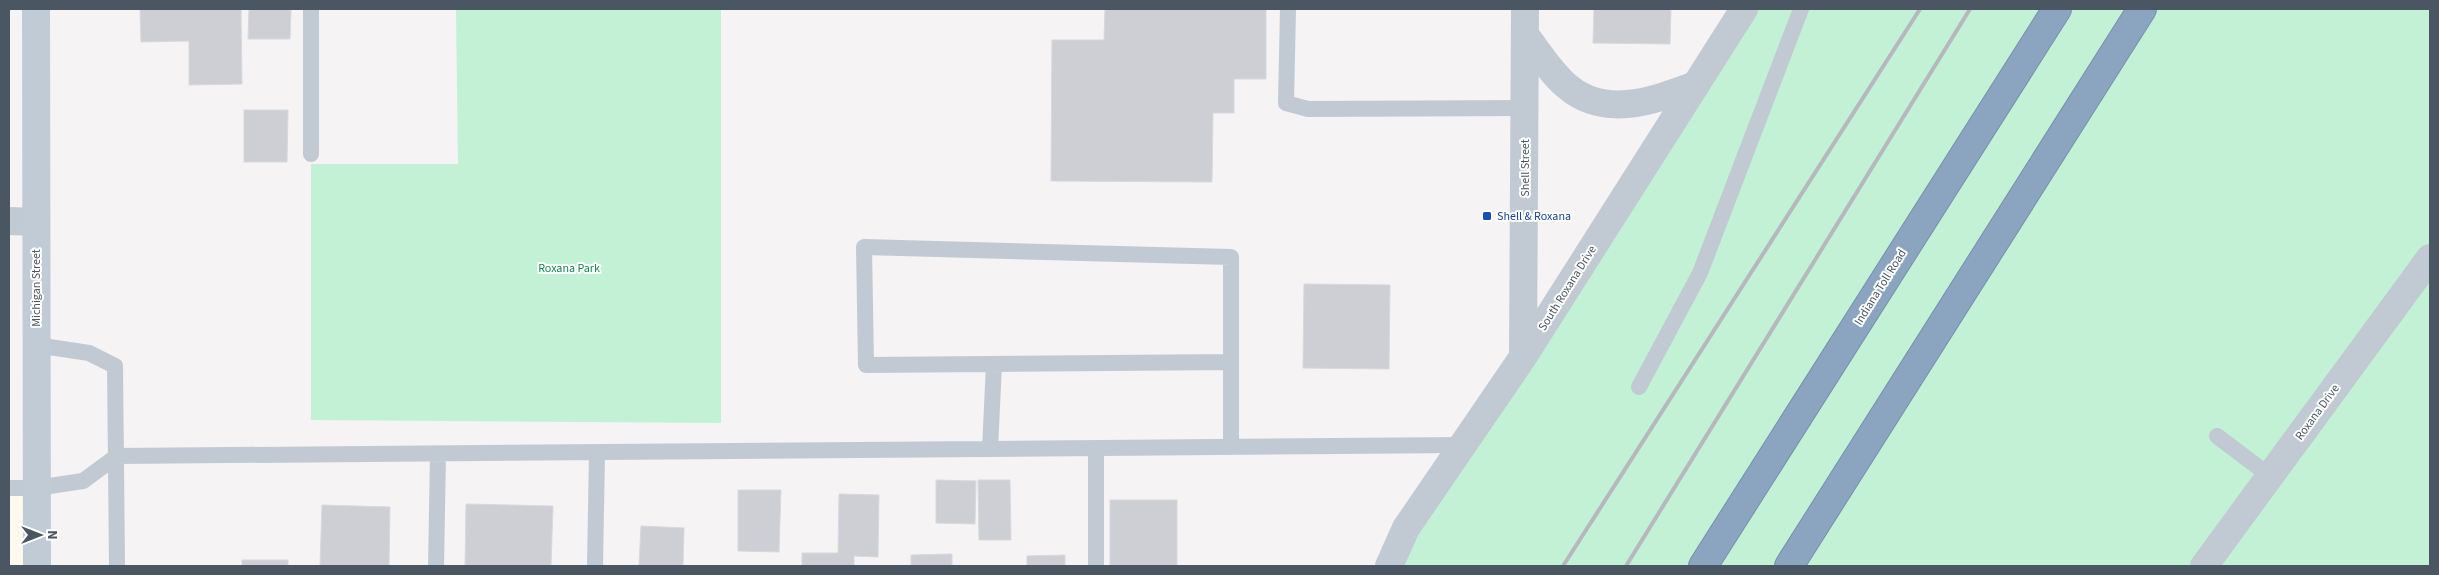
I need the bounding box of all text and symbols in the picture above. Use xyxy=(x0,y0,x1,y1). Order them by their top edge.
street label: Shell Street xyxy=(1517,139,1534,197)
place label: Shell & Roxana xyxy=(1497,208,1571,225)
marker: Shell & Roxana xyxy=(1481,210,1493,222)
street label: South Roxana Drive xyxy=(1534,242,1601,334)
street label: Indiana Toll Road xyxy=(1850,246,1911,329)
street label: Michigan Street xyxy=(28,249,45,327)
park label: Roxana Park xyxy=(538,260,600,277)
street label: Roxana Drive xyxy=(2291,381,2343,444)
north arrow xyxy=(15,510,65,560)
text: N xyxy=(42,530,62,540)

